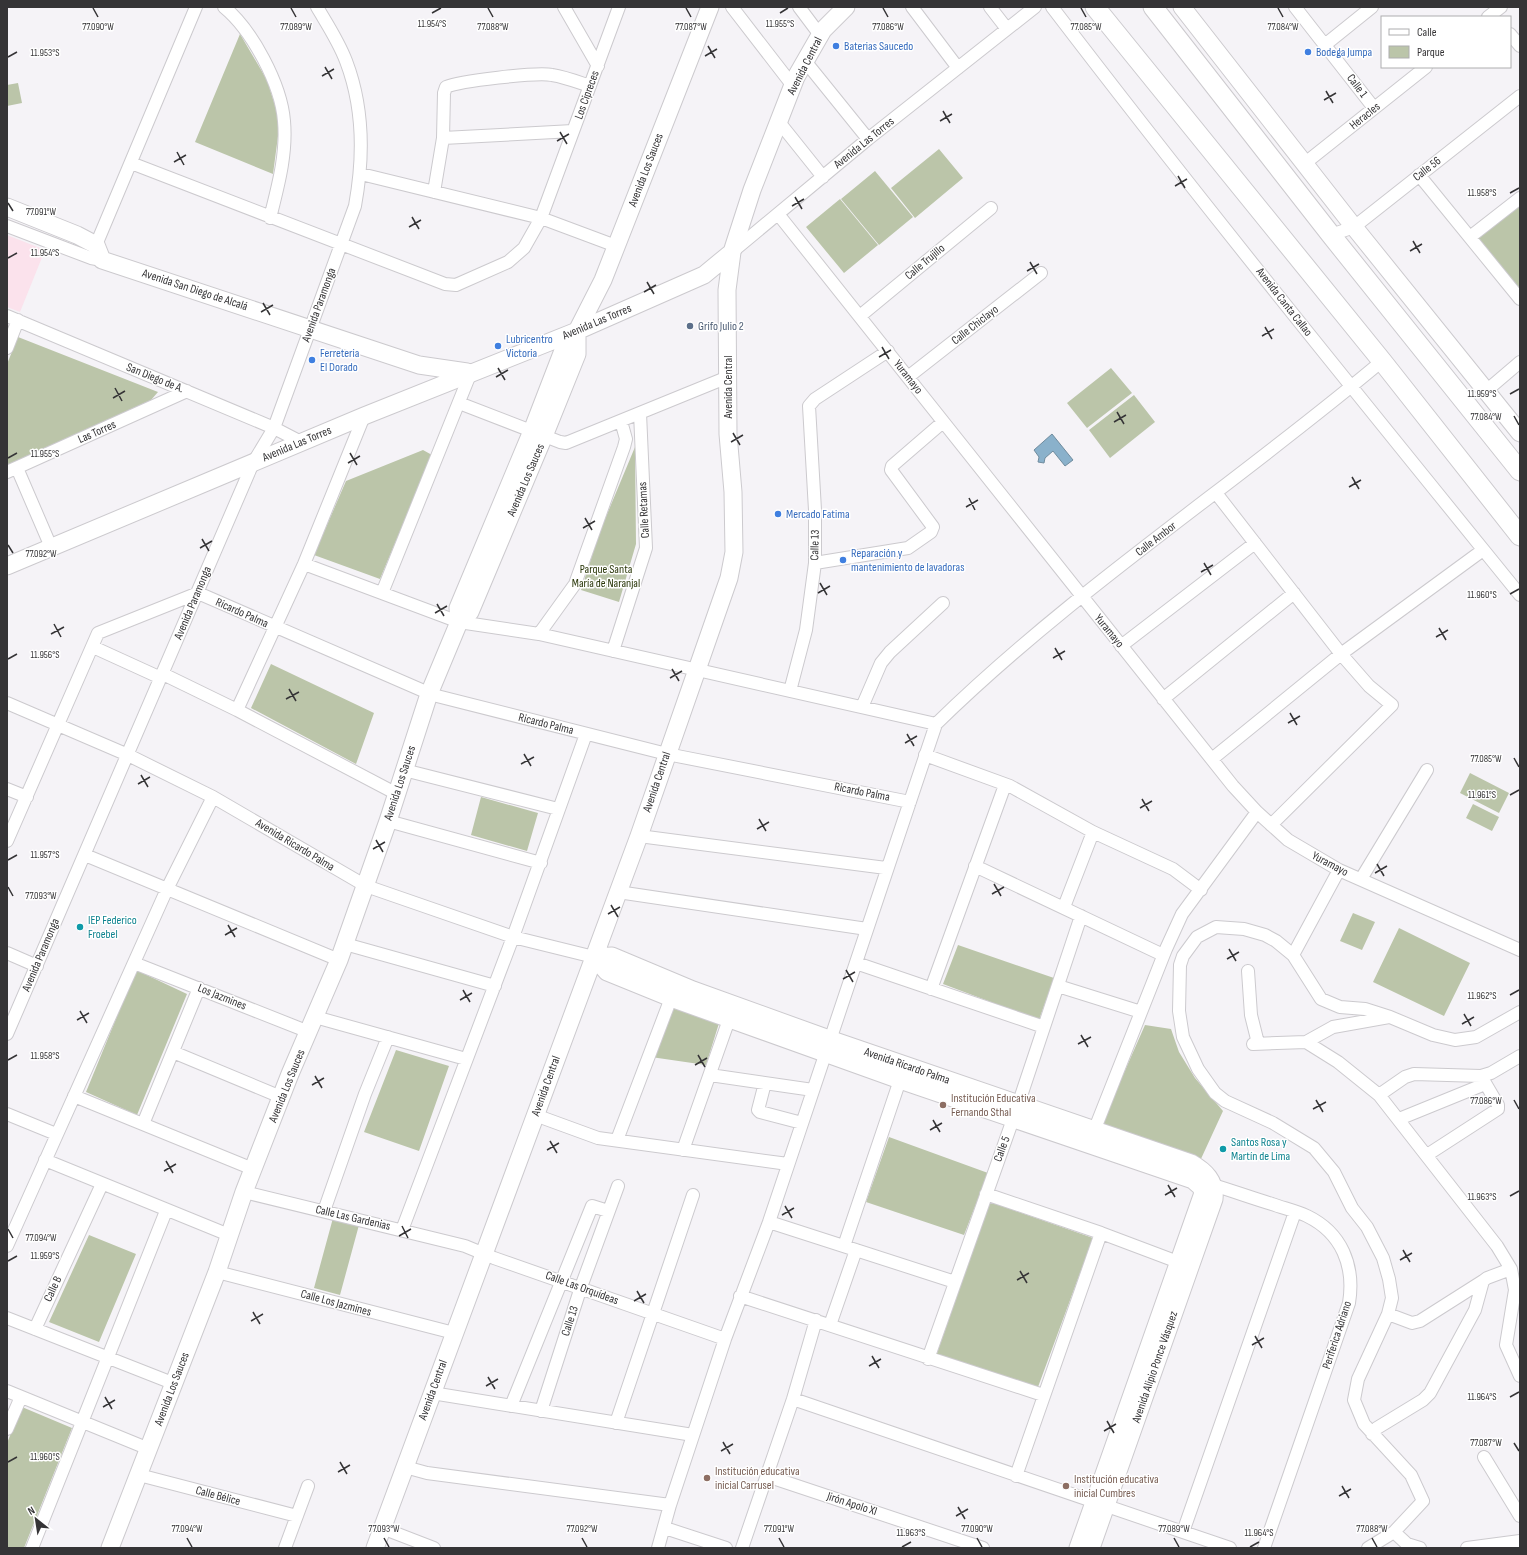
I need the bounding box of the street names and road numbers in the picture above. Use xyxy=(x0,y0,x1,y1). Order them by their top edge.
street label: Avenida Central xyxy=(784,35,826,98)
street label: Los Cipreces xyxy=(571,69,603,121)
street label: Calle 1 xyxy=(1343,71,1371,101)
street label: Heracles xyxy=(1347,99,1383,133)
street label: Avenida Las Torres xyxy=(830,114,897,173)
street label: Avenida Los Sauces xyxy=(625,131,667,210)
street label: Calle 56 xyxy=(1410,153,1444,185)
street label: Calle Trujillo xyxy=(902,241,948,283)
street label: Avenida Canta Callao xyxy=(1252,264,1316,339)
street label: Avenida San Diego de Alcalá xyxy=(139,266,250,314)
street label: Avenida Paramonga xyxy=(298,266,339,345)
street label: Avenida Las Torres xyxy=(559,301,634,344)
street label: Calle Chiclayo xyxy=(948,302,1002,348)
street label: Avenida Central xyxy=(721,356,736,419)
street label: Yuramayo xyxy=(890,357,926,397)
street label: San Diego de A. xyxy=(124,360,186,396)
street label: Las Torres xyxy=(76,417,118,447)
street label: Avenida Las Torres xyxy=(259,423,334,466)
street label: Avenida Los Sauces xyxy=(504,441,548,519)
street label: Calle Retamas xyxy=(635,481,653,539)
street label: Calle Ambor xyxy=(1133,518,1180,560)
street label: Calle 13 xyxy=(807,530,823,560)
street label: Avenida Paramonga xyxy=(171,564,215,643)
street label: Ricardo Palma xyxy=(213,595,271,631)
street label: Yuramayo xyxy=(1091,611,1127,651)
street label: Ricardo Palma xyxy=(517,710,575,738)
street label: Avenida Los Sauces xyxy=(381,744,419,823)
street label: Avenida Central xyxy=(639,750,674,815)
street label: Ricardo Palma xyxy=(833,779,891,805)
street label: Avenida Ricardo Palma xyxy=(252,815,338,875)
street label: Yuramayo xyxy=(1309,848,1351,880)
street label: Avenida Paramonga xyxy=(19,916,63,995)
street label: Los Jazmines xyxy=(195,980,249,1014)
street label: Avenida Ricardo Palma xyxy=(861,1044,952,1088)
street label: Avenida Los Sauces xyxy=(265,1047,308,1126)
street label: Avenida Central xyxy=(528,1054,564,1119)
street label: Calle 5 xyxy=(990,1134,1014,1164)
street label: Calle Las Gardenias xyxy=(314,1202,392,1234)
street label: Calle Las Orquídeas xyxy=(543,1268,621,1308)
street label: Calle B xyxy=(41,1274,65,1304)
street label: Calle Los Jazmines xyxy=(299,1286,373,1320)
street label: Periferica Adriano xyxy=(1319,1299,1355,1371)
street label: Calle 13 xyxy=(558,1304,582,1338)
street label: Avenida Alipio Ponce Vásquez xyxy=(1129,1309,1181,1426)
street label: Avenida Los Sauces xyxy=(151,1350,193,1429)
street label: Avenida Central xyxy=(415,1358,451,1423)
street label: Calle Bélice xyxy=(194,1483,242,1509)
street label: Jirón Apolo XI xyxy=(824,1489,879,1519)

